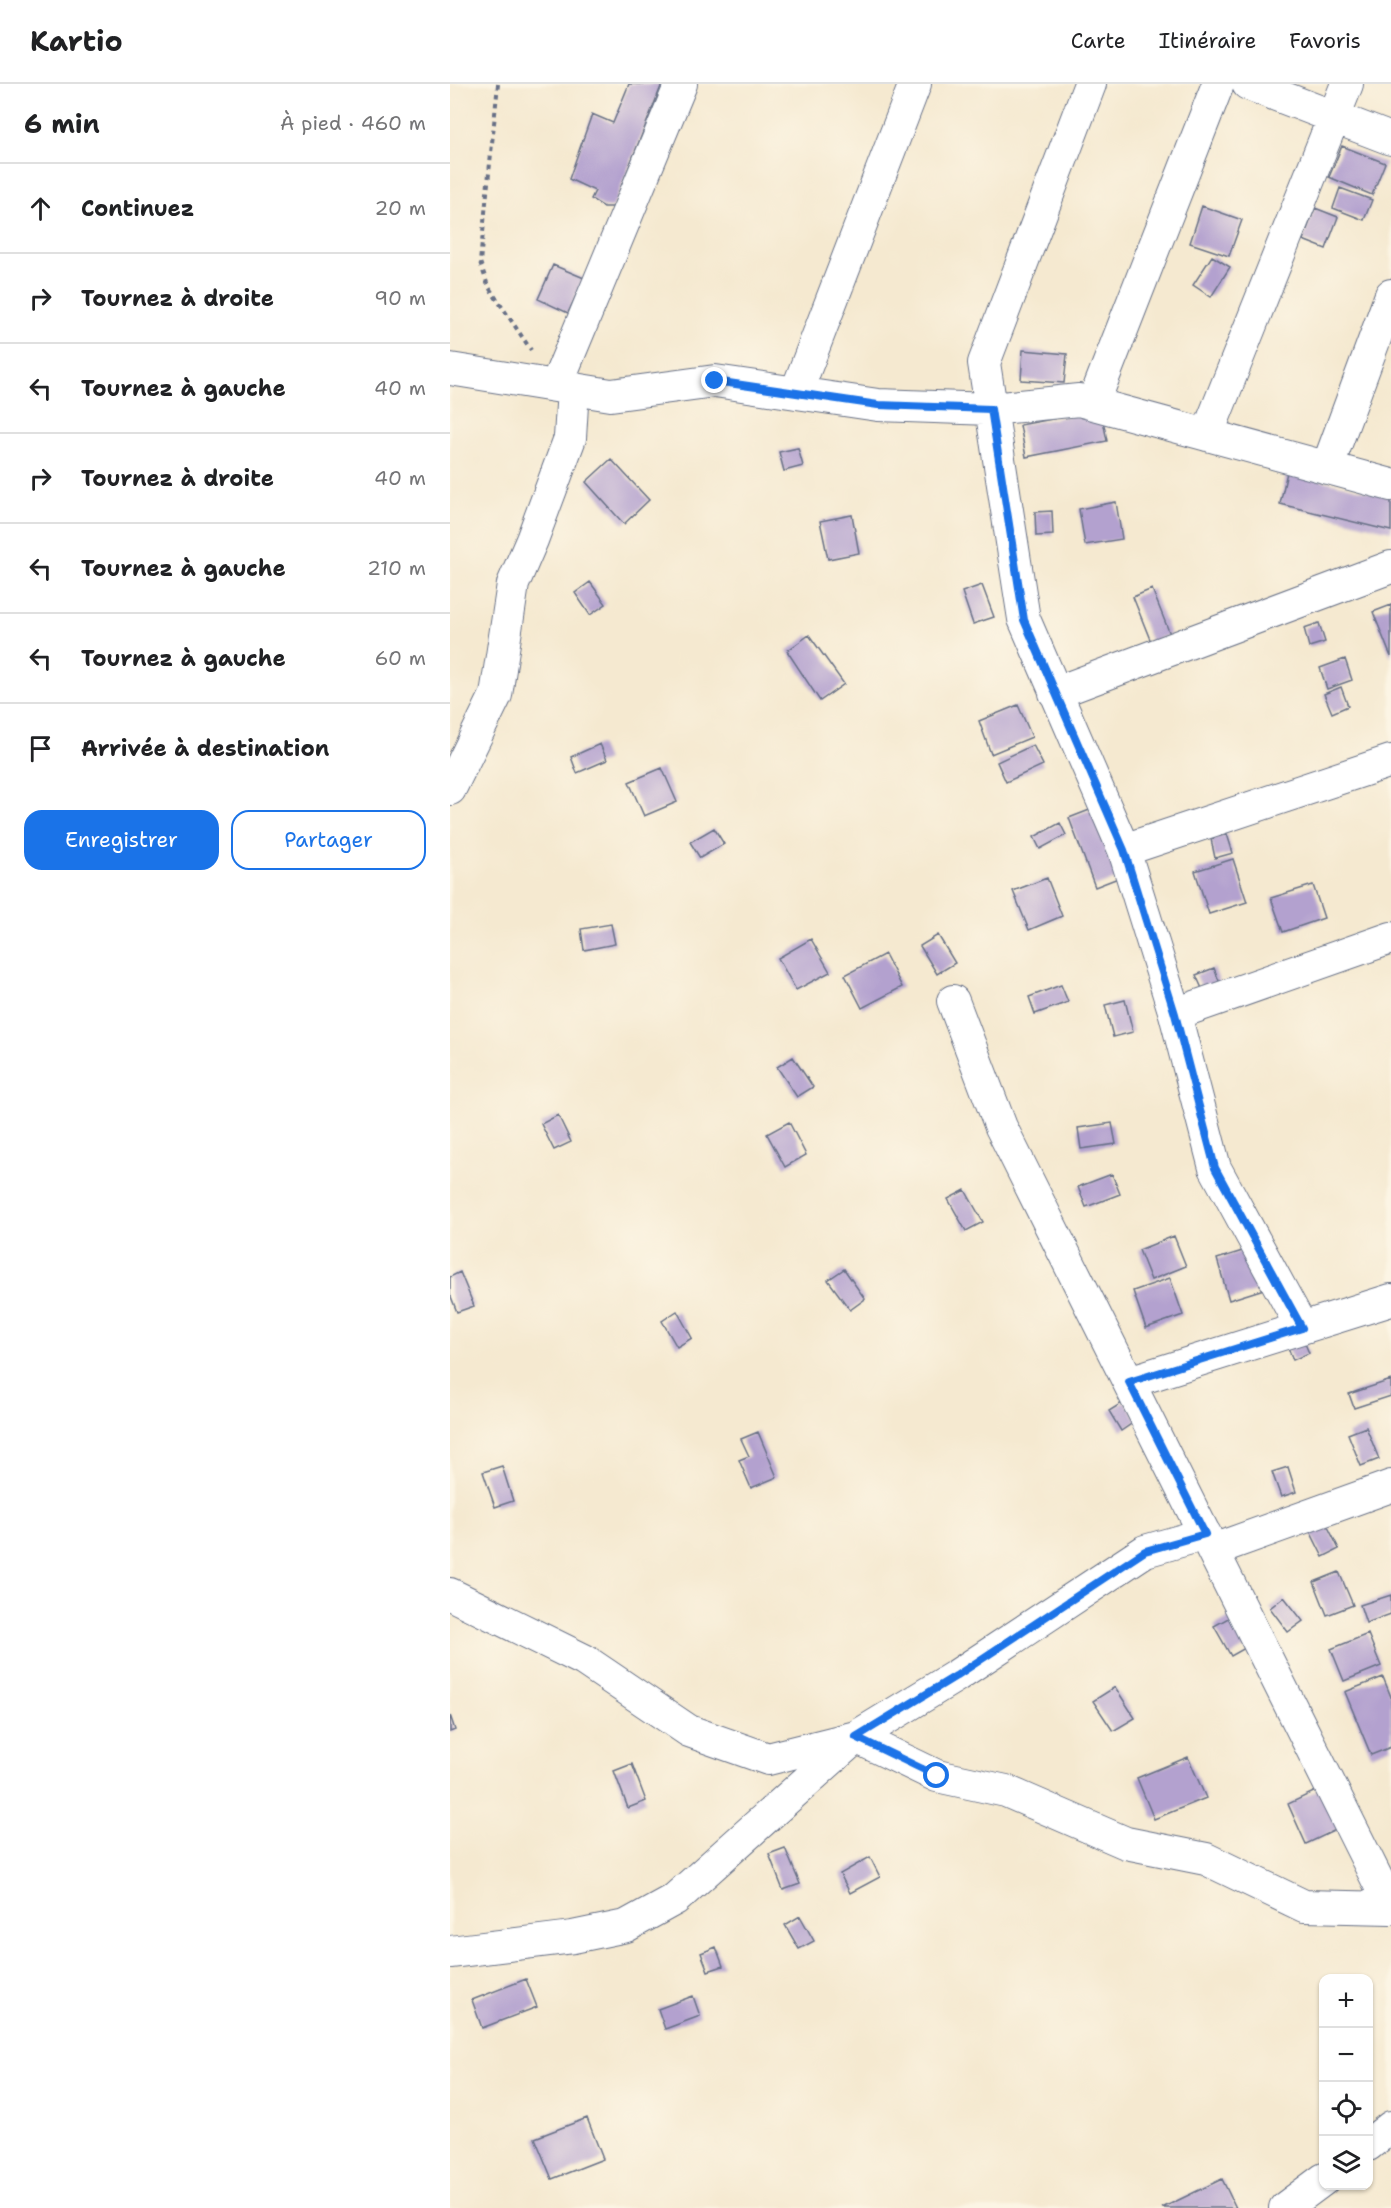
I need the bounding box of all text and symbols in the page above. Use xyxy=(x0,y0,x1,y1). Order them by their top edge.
text: Kartio xyxy=(30,22,123,60)
text: Carte xyxy=(1071,27,1126,55)
text: Itinéraire xyxy=(1159,27,1256,55)
text: Favoris xyxy=(1289,27,1361,55)
text: 6 min xyxy=(24,106,100,141)
text: À pied · 460 m xyxy=(280,110,426,136)
icon: ahead xyxy=(24,192,57,225)
text: Continuez xyxy=(81,194,194,223)
text: 20 m xyxy=(375,195,426,221)
icon: right xyxy=(24,282,57,315)
text: Tournez à droite xyxy=(81,284,274,313)
text: 90 m xyxy=(374,285,426,311)
route end xyxy=(701,367,727,393)
icon: left xyxy=(24,372,57,405)
text: Tournez à gauche xyxy=(81,374,286,403)
text: 40 m xyxy=(374,375,426,401)
icon: right xyxy=(24,462,57,495)
text: Tournez à droite xyxy=(81,464,274,493)
text: 40 m xyxy=(374,465,426,491)
icon: left xyxy=(24,552,57,585)
text: Tournez à gauche xyxy=(81,554,286,583)
text: 210 m xyxy=(367,555,426,581)
icon: left xyxy=(24,642,57,675)
text: Tournez à gauche xyxy=(81,644,286,673)
text: 60 m xyxy=(374,645,426,671)
icon: arrive xyxy=(24,732,57,765)
text: Arrivée à destination xyxy=(81,734,329,763)
button: Enregistrer xyxy=(24,810,219,870)
button: Partager xyxy=(231,810,426,870)
route start xyxy=(923,1762,949,1788)
map controls xyxy=(1319,1974,1373,2190)
button: + xyxy=(1319,1974,1373,2028)
button: − xyxy=(1319,2028,1373,2082)
button: locate xyxy=(1319,2082,1373,2136)
button: layers xyxy=(1319,2136,1373,2190)

